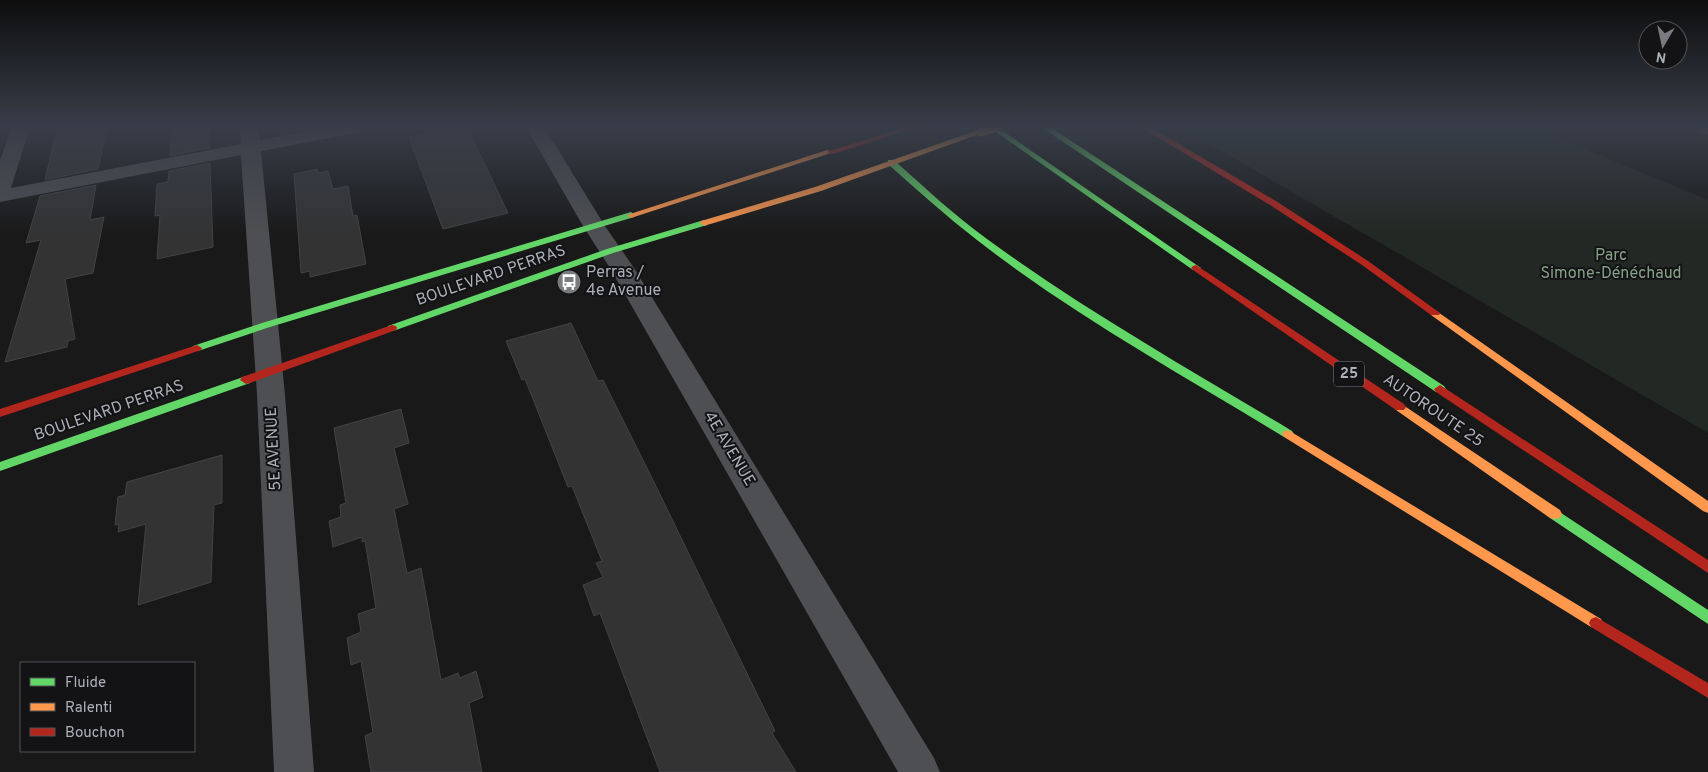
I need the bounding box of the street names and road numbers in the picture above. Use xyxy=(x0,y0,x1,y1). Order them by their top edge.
street label: BOULEVARD PERRAS xyxy=(414,241,568,311)
road number: 25 xyxy=(1334,362,1364,386)
street label: AUTOROUTE 25 xyxy=(1379,370,1487,452)
street label: BOULEVARD PERRAS xyxy=(32,376,186,446)
street label: 5E AVENUE xyxy=(262,407,286,491)
street label: 4E AVENUE xyxy=(699,408,759,490)

